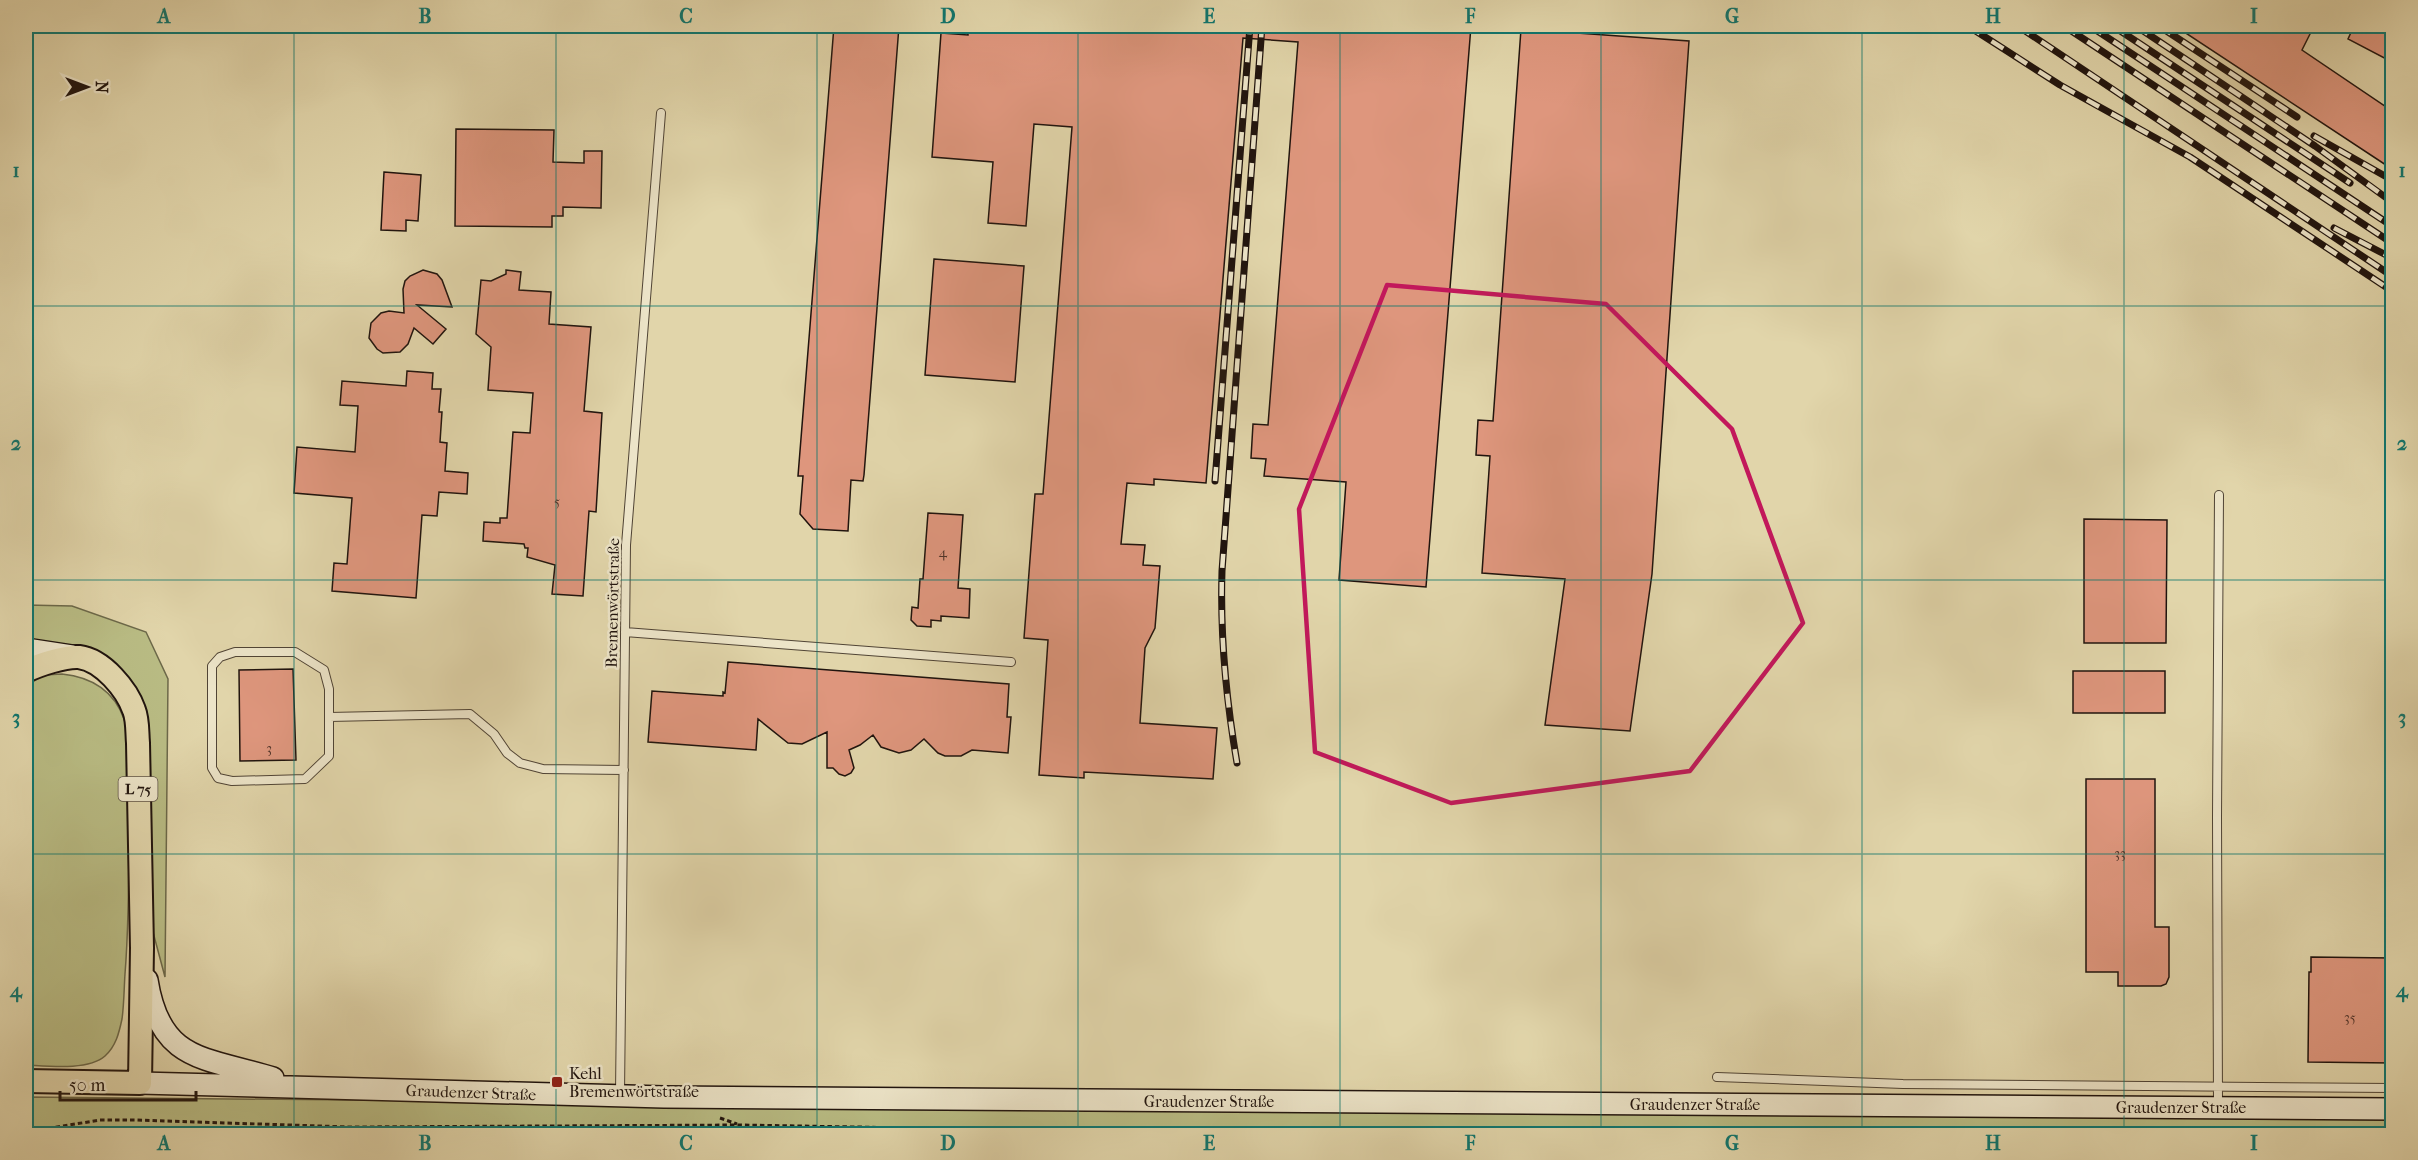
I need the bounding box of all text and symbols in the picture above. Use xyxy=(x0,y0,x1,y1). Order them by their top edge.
text: A xyxy=(156,5,172,28)
text: B xyxy=(418,5,432,28)
text: C xyxy=(679,5,693,28)
text: D xyxy=(940,5,956,28)
text: E xyxy=(1203,5,1215,28)
text: F xyxy=(1464,5,1476,28)
text: G xyxy=(1725,5,1739,28)
text: H xyxy=(1985,5,2001,28)
text: I xyxy=(2250,5,2258,28)
north arrow xyxy=(57,57,117,117)
text: N xyxy=(92,81,111,94)
text: 1 xyxy=(12,159,20,182)
text: 1 xyxy=(2398,159,2406,182)
text: 2 xyxy=(11,432,21,455)
text: 2 xyxy=(2397,432,2407,455)
house number: 5 xyxy=(554,493,560,510)
street label: Bremenwörtstraße xyxy=(602,538,623,668)
house number: 4 xyxy=(939,544,948,561)
text: 3 xyxy=(12,706,20,729)
text: 3 xyxy=(2398,706,2406,729)
house number: 3 xyxy=(266,740,272,757)
road number: L 75 xyxy=(118,777,158,801)
house number: 33 xyxy=(2114,845,2126,862)
text: 4 xyxy=(9,979,23,1003)
text: 4 xyxy=(2395,979,2409,1003)
house number: 35 xyxy=(2344,1009,2356,1026)
scale bar xyxy=(60,1064,196,1102)
place label: Kehl Bremenwörtstraße xyxy=(569,1064,699,1101)
text: 50 m xyxy=(69,1075,106,1096)
marker: Kehl Bremenwörtstraße xyxy=(550,1075,564,1089)
street label: Graudenzer Straße xyxy=(405,1081,537,1104)
street label: Graudenzer Straße xyxy=(1144,1092,1274,1111)
street label: Graudenzer Straße xyxy=(1630,1095,1760,1114)
street label: Graudenzer Straße xyxy=(2116,1098,2246,1117)
text: A xyxy=(156,1132,172,1155)
text: B xyxy=(418,1132,432,1155)
text: C xyxy=(679,1132,693,1155)
text: D xyxy=(940,1132,956,1155)
text: E xyxy=(1203,1132,1215,1155)
text: F xyxy=(1464,1132,1476,1155)
text: G xyxy=(1725,1132,1739,1155)
text: H xyxy=(1985,1132,2001,1155)
text: I xyxy=(2250,1132,2258,1155)

